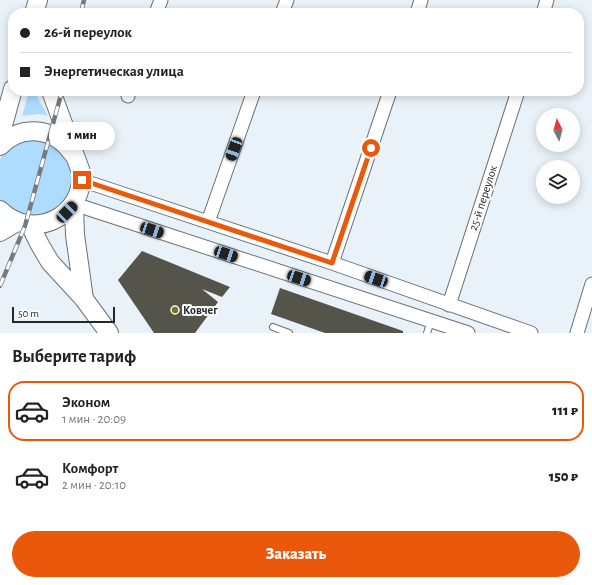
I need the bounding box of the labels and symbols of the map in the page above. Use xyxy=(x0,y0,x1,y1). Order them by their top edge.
north arrow xyxy=(536,108,580,152)
callout: 1 мин xyxy=(49,122,115,150)
car xyxy=(224,136,244,162)
route start xyxy=(362,139,380,157)
street label: 25-й переулок xyxy=(467,164,500,232)
route end xyxy=(73,171,91,189)
car xyxy=(54,199,80,225)
car xyxy=(139,221,165,239)
car xyxy=(213,245,239,263)
car xyxy=(286,269,312,287)
car xyxy=(363,269,389,289)
place label: Ковчег xyxy=(183,304,218,316)
scale bar xyxy=(12,305,115,324)
marker: Ковчег xyxy=(170,305,180,315)

